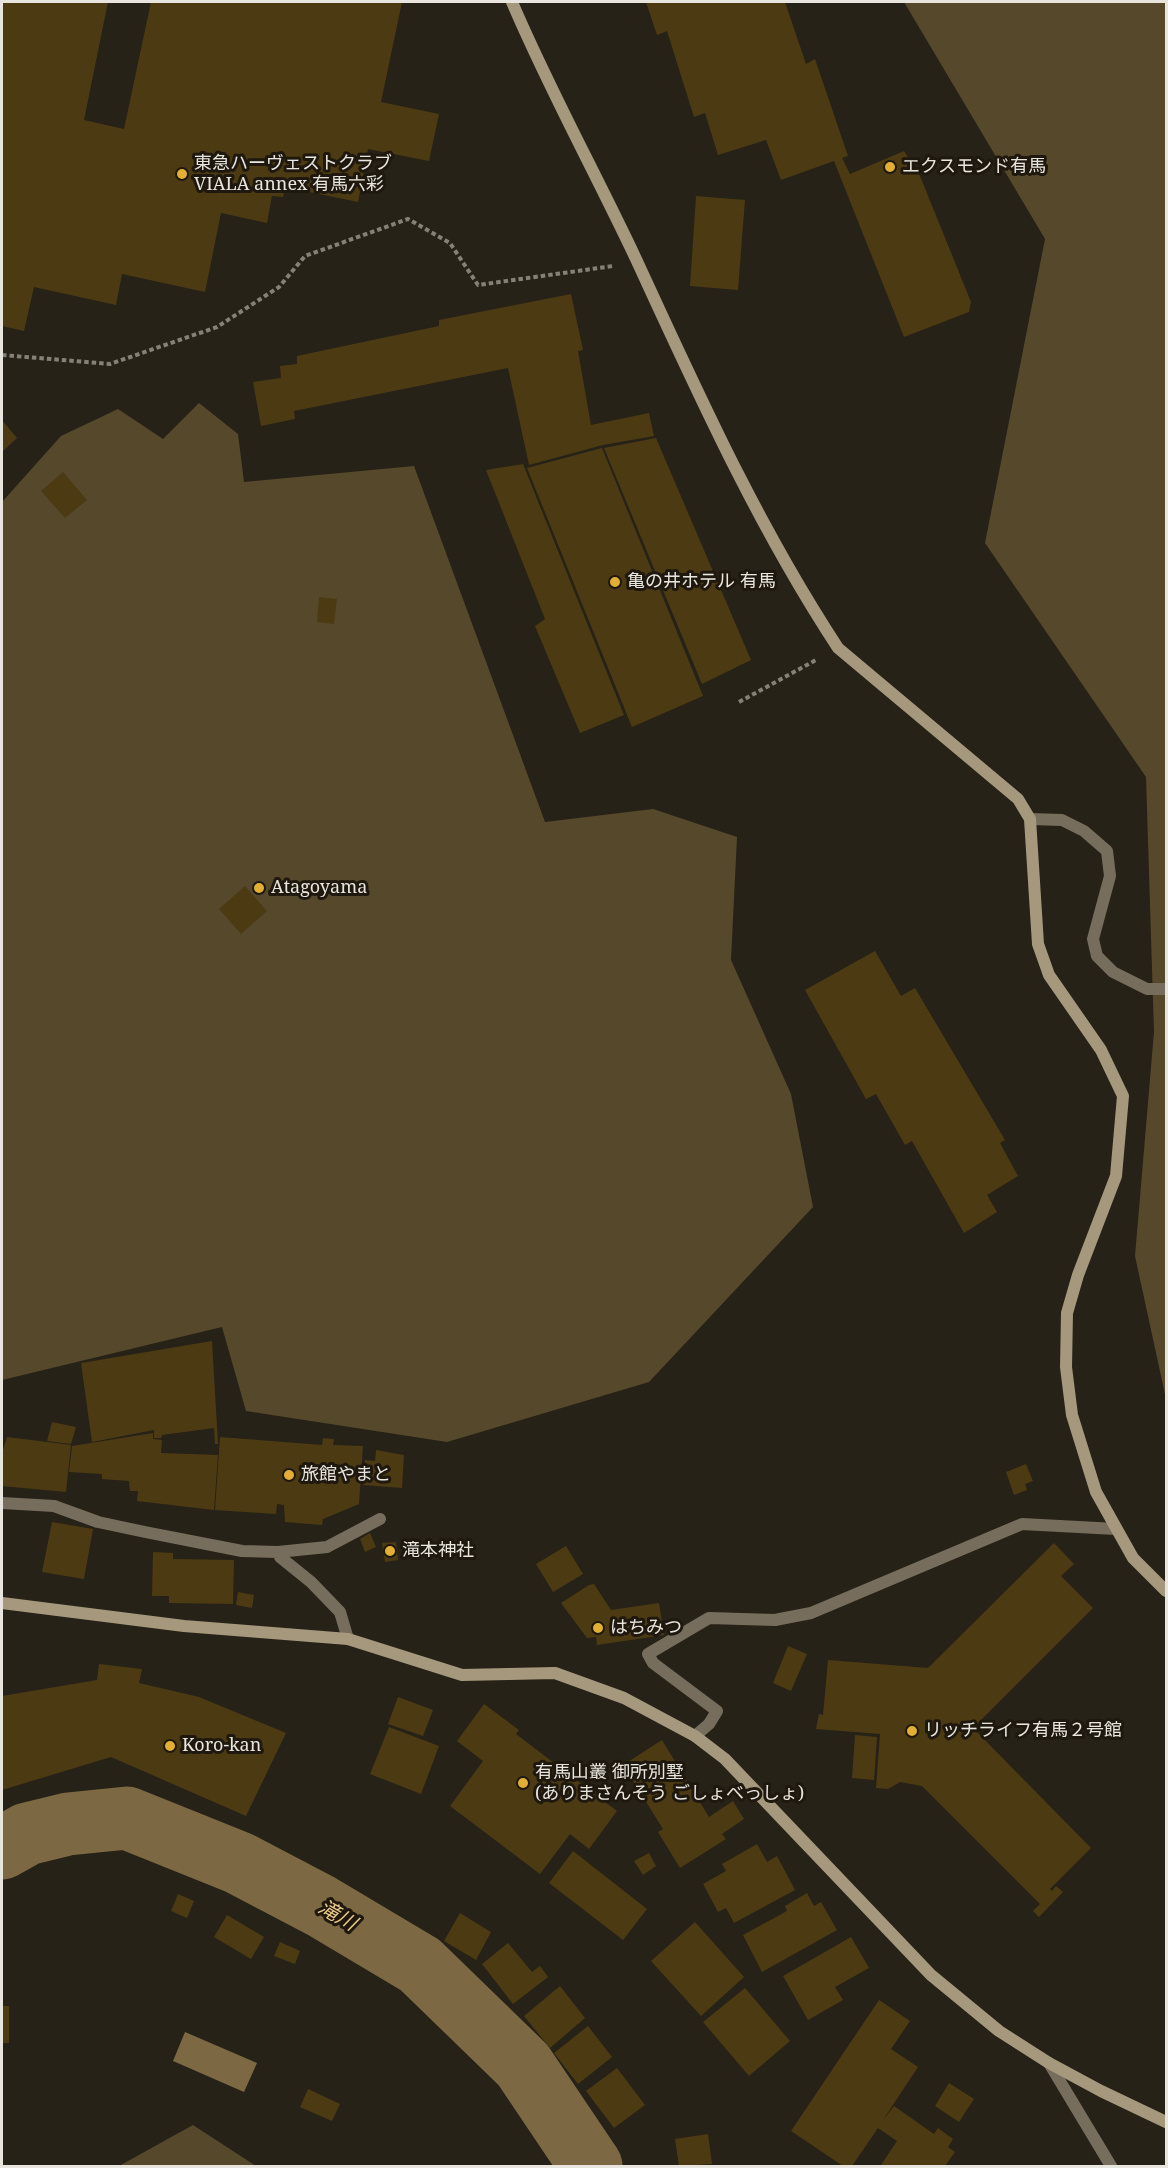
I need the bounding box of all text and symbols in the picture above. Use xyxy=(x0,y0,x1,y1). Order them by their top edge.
place label: 東急ハーヴェストクラブ VIALA annex 有馬六彩 xyxy=(194,153,392,195)
place label: エクスモンド有馬 xyxy=(902,156,1046,178)
marker: エクスモンド有馬 xyxy=(883,160,897,174)
marker: 東急ハーヴェストクラブ VIALA annex 有馬六彩 xyxy=(175,167,189,181)
place label: 亀の井ホテル 有馬 xyxy=(627,571,776,593)
marker: 亀の井ホテル 有馬 xyxy=(608,575,622,589)
place label: Atagoyama xyxy=(271,877,367,899)
marker: Atagoyama xyxy=(252,881,266,895)
place label: 旅館やまと xyxy=(301,1464,391,1486)
marker: 旅館やまと xyxy=(282,1468,296,1482)
place label: 滝本神社 xyxy=(402,1540,474,1562)
marker: 滝本神社 xyxy=(383,1544,397,1558)
place label: はちみつ xyxy=(610,1617,682,1639)
marker: はちみつ xyxy=(591,1621,605,1635)
place label: リッチライフ有馬２号館 xyxy=(924,1720,1122,1742)
marker: リッチライフ有馬２号館 xyxy=(905,1724,919,1738)
place label: Koro-kan xyxy=(182,1735,261,1757)
marker: Koro-kan xyxy=(163,1739,177,1753)
place label: 有馬山叢 御所別墅 (ありまさんそう ごしょべっしょ) xyxy=(535,1762,804,1804)
marker: 有馬山叢 御所別墅 (ありまさんそう ごしょべっしょ) xyxy=(516,1776,530,1790)
water label: 滝川 xyxy=(314,1896,360,1936)

